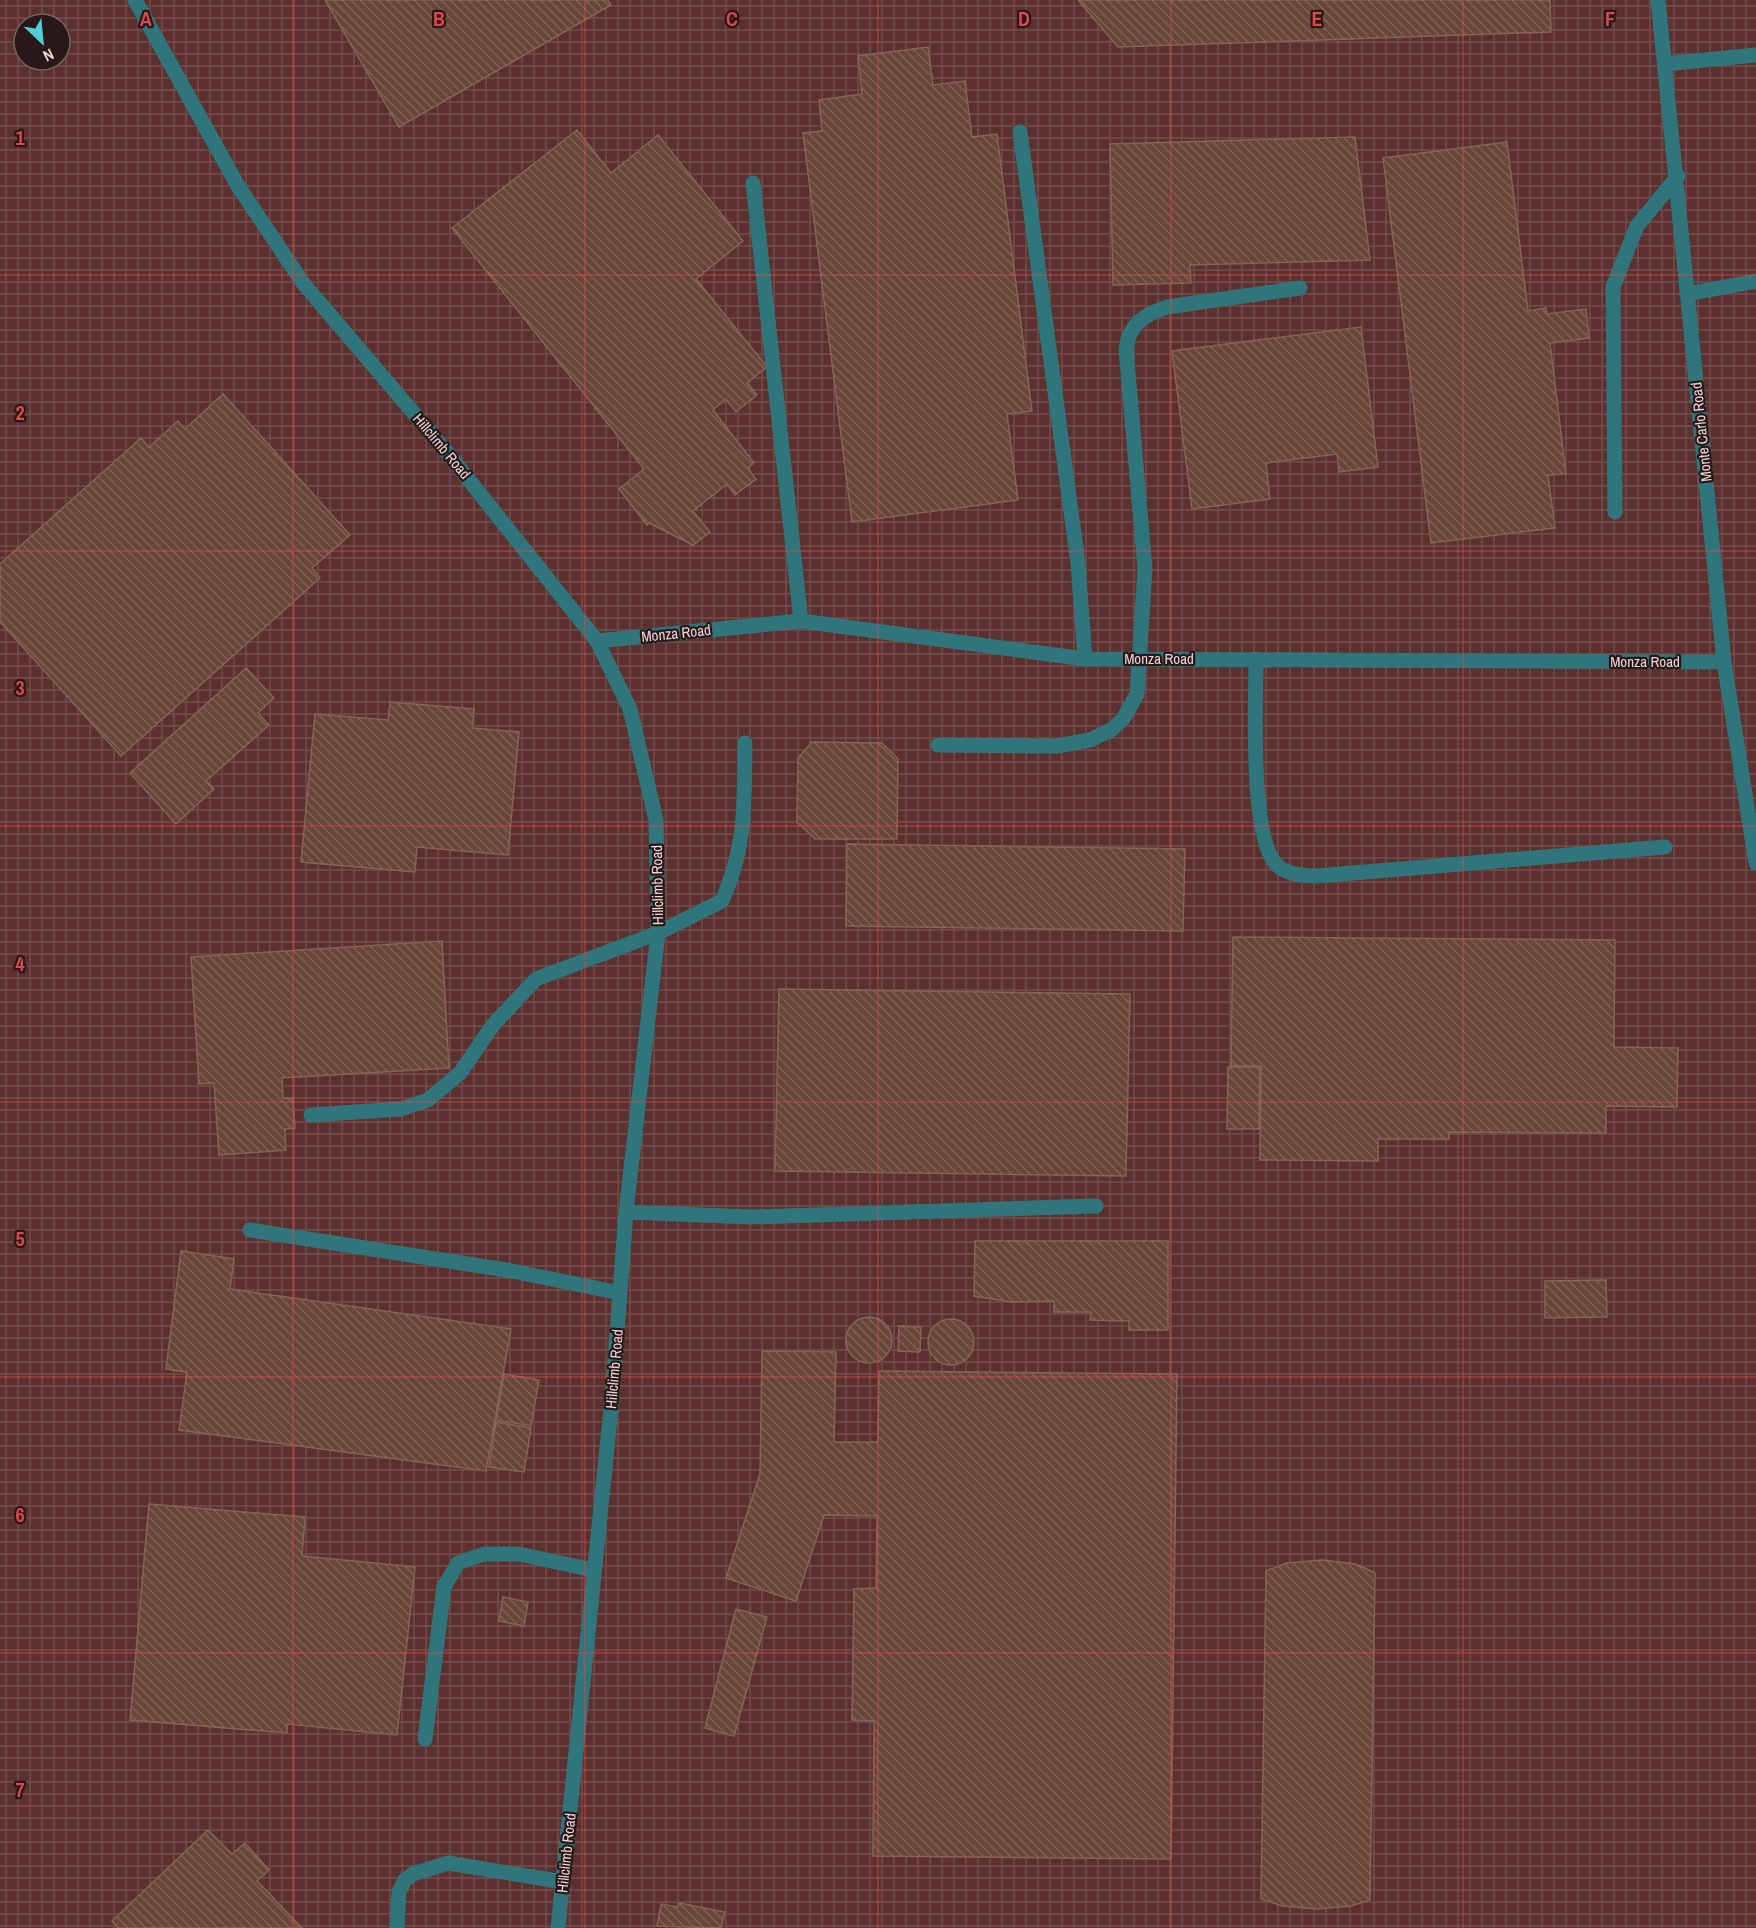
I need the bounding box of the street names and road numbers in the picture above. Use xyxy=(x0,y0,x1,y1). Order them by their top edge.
street label: Monte Carlo Road xyxy=(1685,381,1717,483)
street label: Hillclimb Road xyxy=(408,409,476,483)
street label: Monza Road xyxy=(640,619,712,647)
street label: Monza Road xyxy=(1124,648,1194,669)
street label: Monza Road xyxy=(1610,651,1680,672)
street label: Hillclimb Road xyxy=(646,845,668,925)
street label: Hillclimb Road xyxy=(600,1328,628,1410)
street label: Hillclimb Road xyxy=(551,1812,581,1894)

